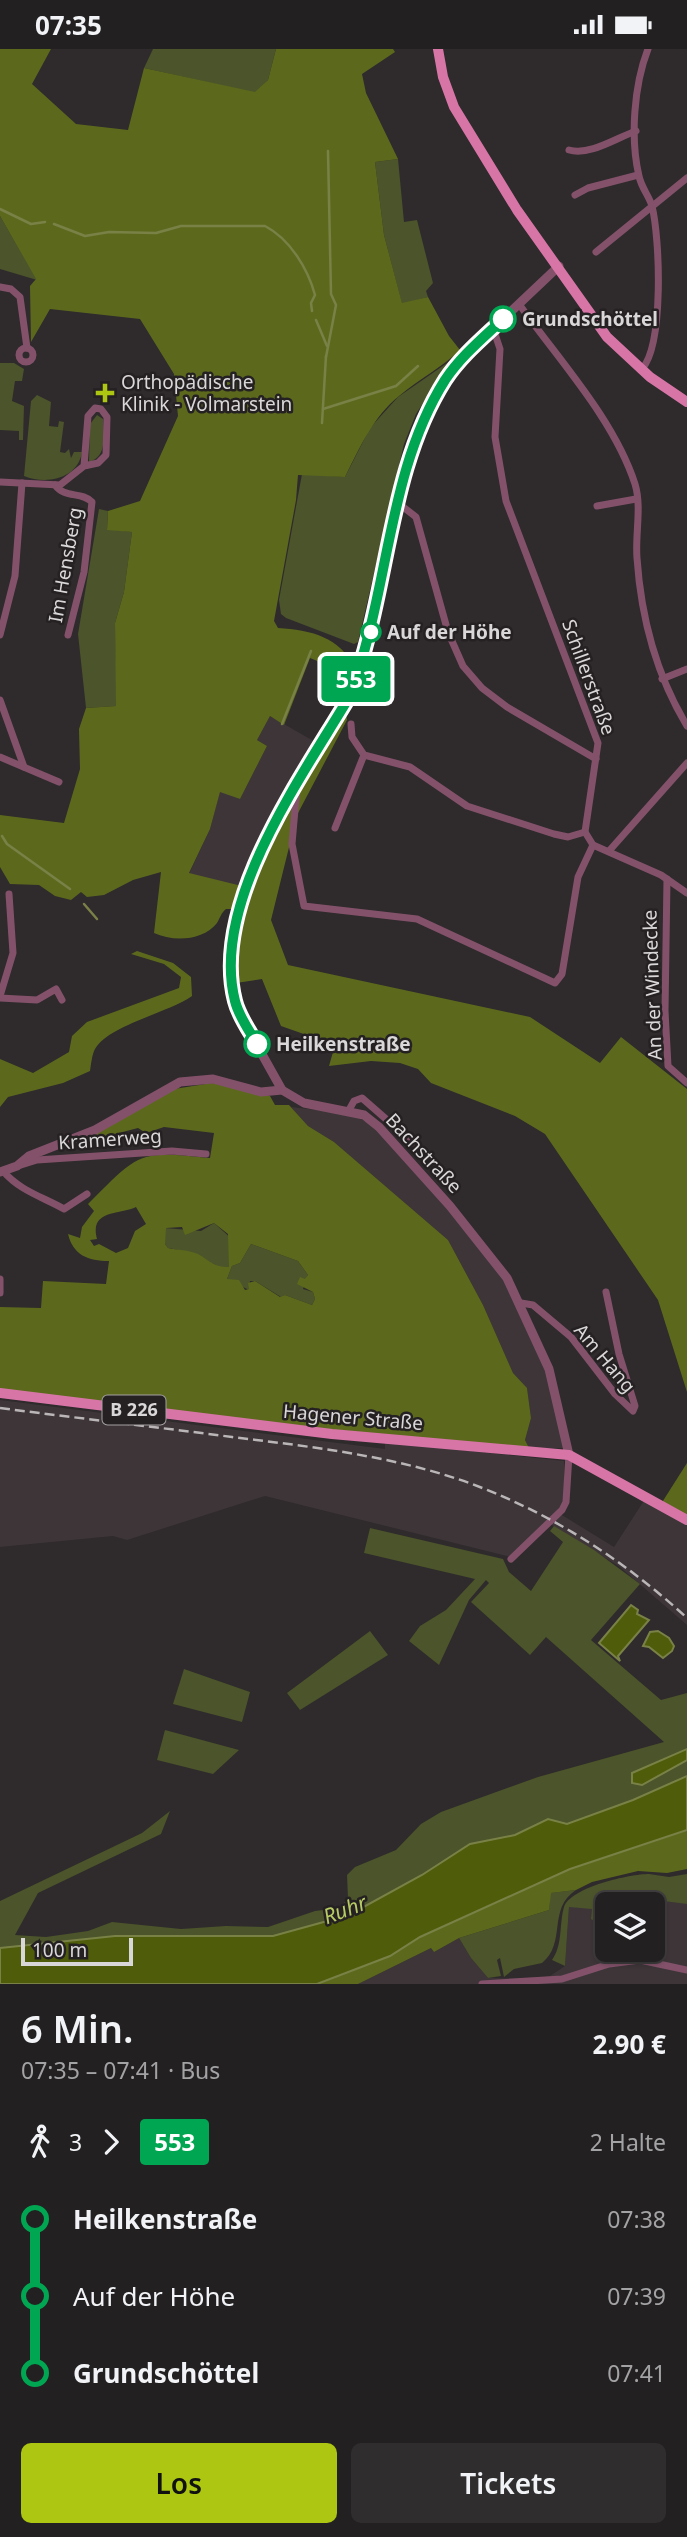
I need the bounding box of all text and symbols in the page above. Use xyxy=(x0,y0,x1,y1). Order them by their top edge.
text: 07:35 xyxy=(35,7,102,43)
marker: Grundschöttel xyxy=(490,306,516,332)
place label: Grundschöttel xyxy=(522,306,658,332)
place label: Orthopädische Klinik - Volmarstein xyxy=(121,369,292,417)
marker: Orthopädische Klinik - Volmarstein xyxy=(95,383,115,403)
street label: Im Hensberg xyxy=(42,505,88,625)
street label: Schillerstraße xyxy=(556,616,622,738)
place label: Auf der Höhe xyxy=(387,619,512,645)
marker: Auf der Höhe xyxy=(361,622,381,642)
line badge: 553 xyxy=(316,656,396,702)
text: 553 xyxy=(335,662,377,695)
street label: An der Windecke xyxy=(636,909,668,1061)
marker: Heilkenstraße xyxy=(244,1031,270,1057)
place label: Heilkenstraße xyxy=(276,1031,411,1057)
street label: Bachstraße xyxy=(380,1107,468,1199)
street label: Kramerweg xyxy=(57,1122,163,1156)
street label: Am Hang xyxy=(568,1318,642,1398)
road number: B 226 xyxy=(102,1395,166,1425)
street label: Hagener Straße xyxy=(282,1398,424,1436)
water label: Ruhr xyxy=(319,1887,372,1930)
map controls xyxy=(595,1892,665,1962)
button: layers xyxy=(595,1892,665,1962)
scale bar xyxy=(21,1935,133,1967)
text: 100 m xyxy=(32,1937,87,1963)
text: 6 Min. xyxy=(21,2002,133,2054)
text: 2.90 € xyxy=(592,2026,666,2062)
text: 07:35 – 07:41 · Bus xyxy=(21,2054,220,2086)
icon: walk xyxy=(21,2123,59,2161)
icon: forward xyxy=(92,2123,130,2161)
text: 553 xyxy=(154,2125,195,2158)
text: 3 xyxy=(69,2126,82,2158)
text: 2 Halte xyxy=(590,2126,666,2158)
text: Heilkenstraße xyxy=(73,2201,257,2237)
text: 07:38 xyxy=(607,2203,666,2235)
text: Auf der Höhe xyxy=(73,2278,235,2314)
text: 07:39 xyxy=(607,2280,666,2312)
text: Grundschöttel xyxy=(73,2355,259,2391)
text: 07:41 xyxy=(607,2357,666,2389)
button: Los xyxy=(21,2443,337,2523)
button: Tickets xyxy=(351,2443,666,2523)

